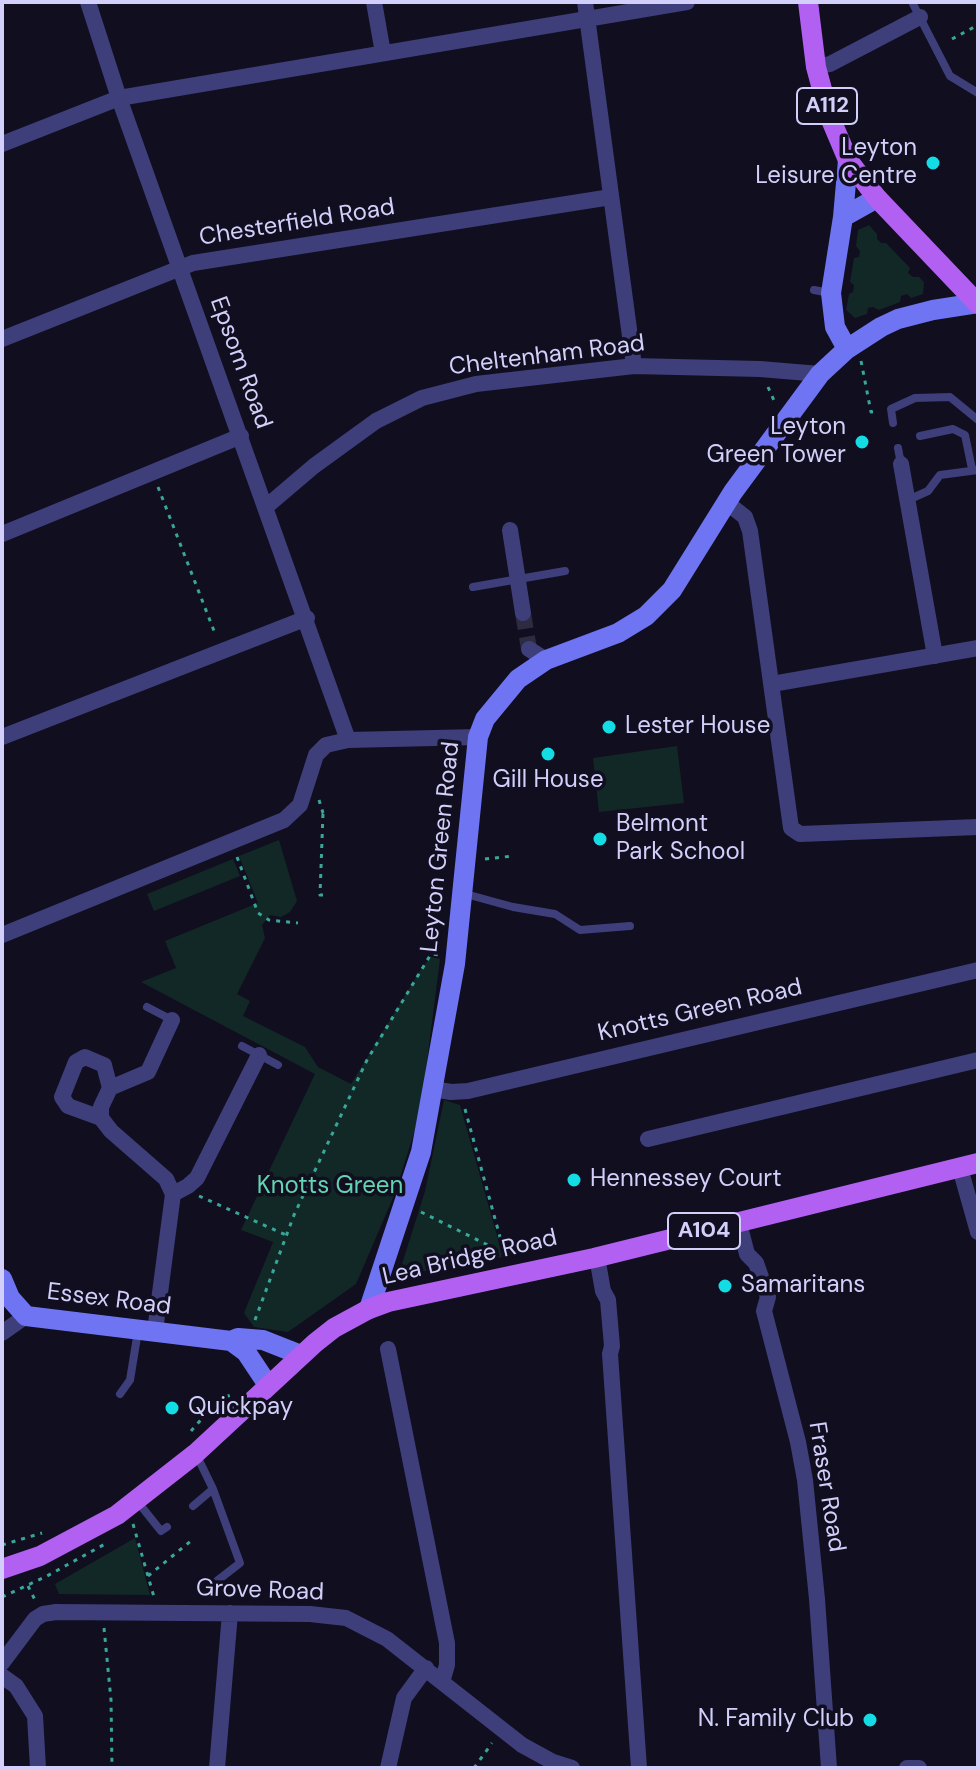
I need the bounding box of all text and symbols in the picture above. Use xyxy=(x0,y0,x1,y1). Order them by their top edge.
road number: A112 xyxy=(797,88,857,124)
place label: Leyton Leisure Centre xyxy=(755,135,917,191)
marker: Leyton Leisure Centre xyxy=(924,154,942,172)
street label: Chesterfield Road xyxy=(197,193,397,253)
street label: Epsom Road xyxy=(203,293,277,433)
street label: Cheltenham Road xyxy=(447,330,647,382)
place label: Leyton Green Tower xyxy=(707,414,846,470)
marker: Leyton Green Tower xyxy=(853,433,871,451)
place label: Lester House xyxy=(625,713,770,741)
marker: Lester House xyxy=(600,718,618,736)
street label: Leyton Green Road xyxy=(416,740,466,954)
marker: Gill House xyxy=(539,745,557,763)
place label: Gill House xyxy=(492,767,604,795)
place label: Belmont Park School xyxy=(616,811,745,867)
marker: Belmont Park School xyxy=(591,830,609,848)
street label: Knotts Green Road xyxy=(595,973,805,1049)
place label: Hennessey Court xyxy=(590,1166,782,1194)
marker: Hennessey Court xyxy=(565,1171,583,1189)
park label: Knotts Green xyxy=(257,1173,403,1201)
road number: A104 xyxy=(668,1213,740,1249)
street label: Lea Bridge Road xyxy=(380,1224,560,1292)
place label: Samaritans xyxy=(741,1272,865,1300)
marker: Samaritans xyxy=(716,1277,734,1295)
street label: Essex Road xyxy=(45,1278,173,1322)
place label: Quickpay xyxy=(188,1394,293,1422)
marker: Quickpay xyxy=(163,1399,181,1417)
street label: Fraser Road xyxy=(801,1420,851,1554)
street label: Grove Road xyxy=(195,1574,325,1608)
place label: N. Family Club xyxy=(698,1706,854,1734)
marker: N. Family Club xyxy=(861,1711,879,1729)

